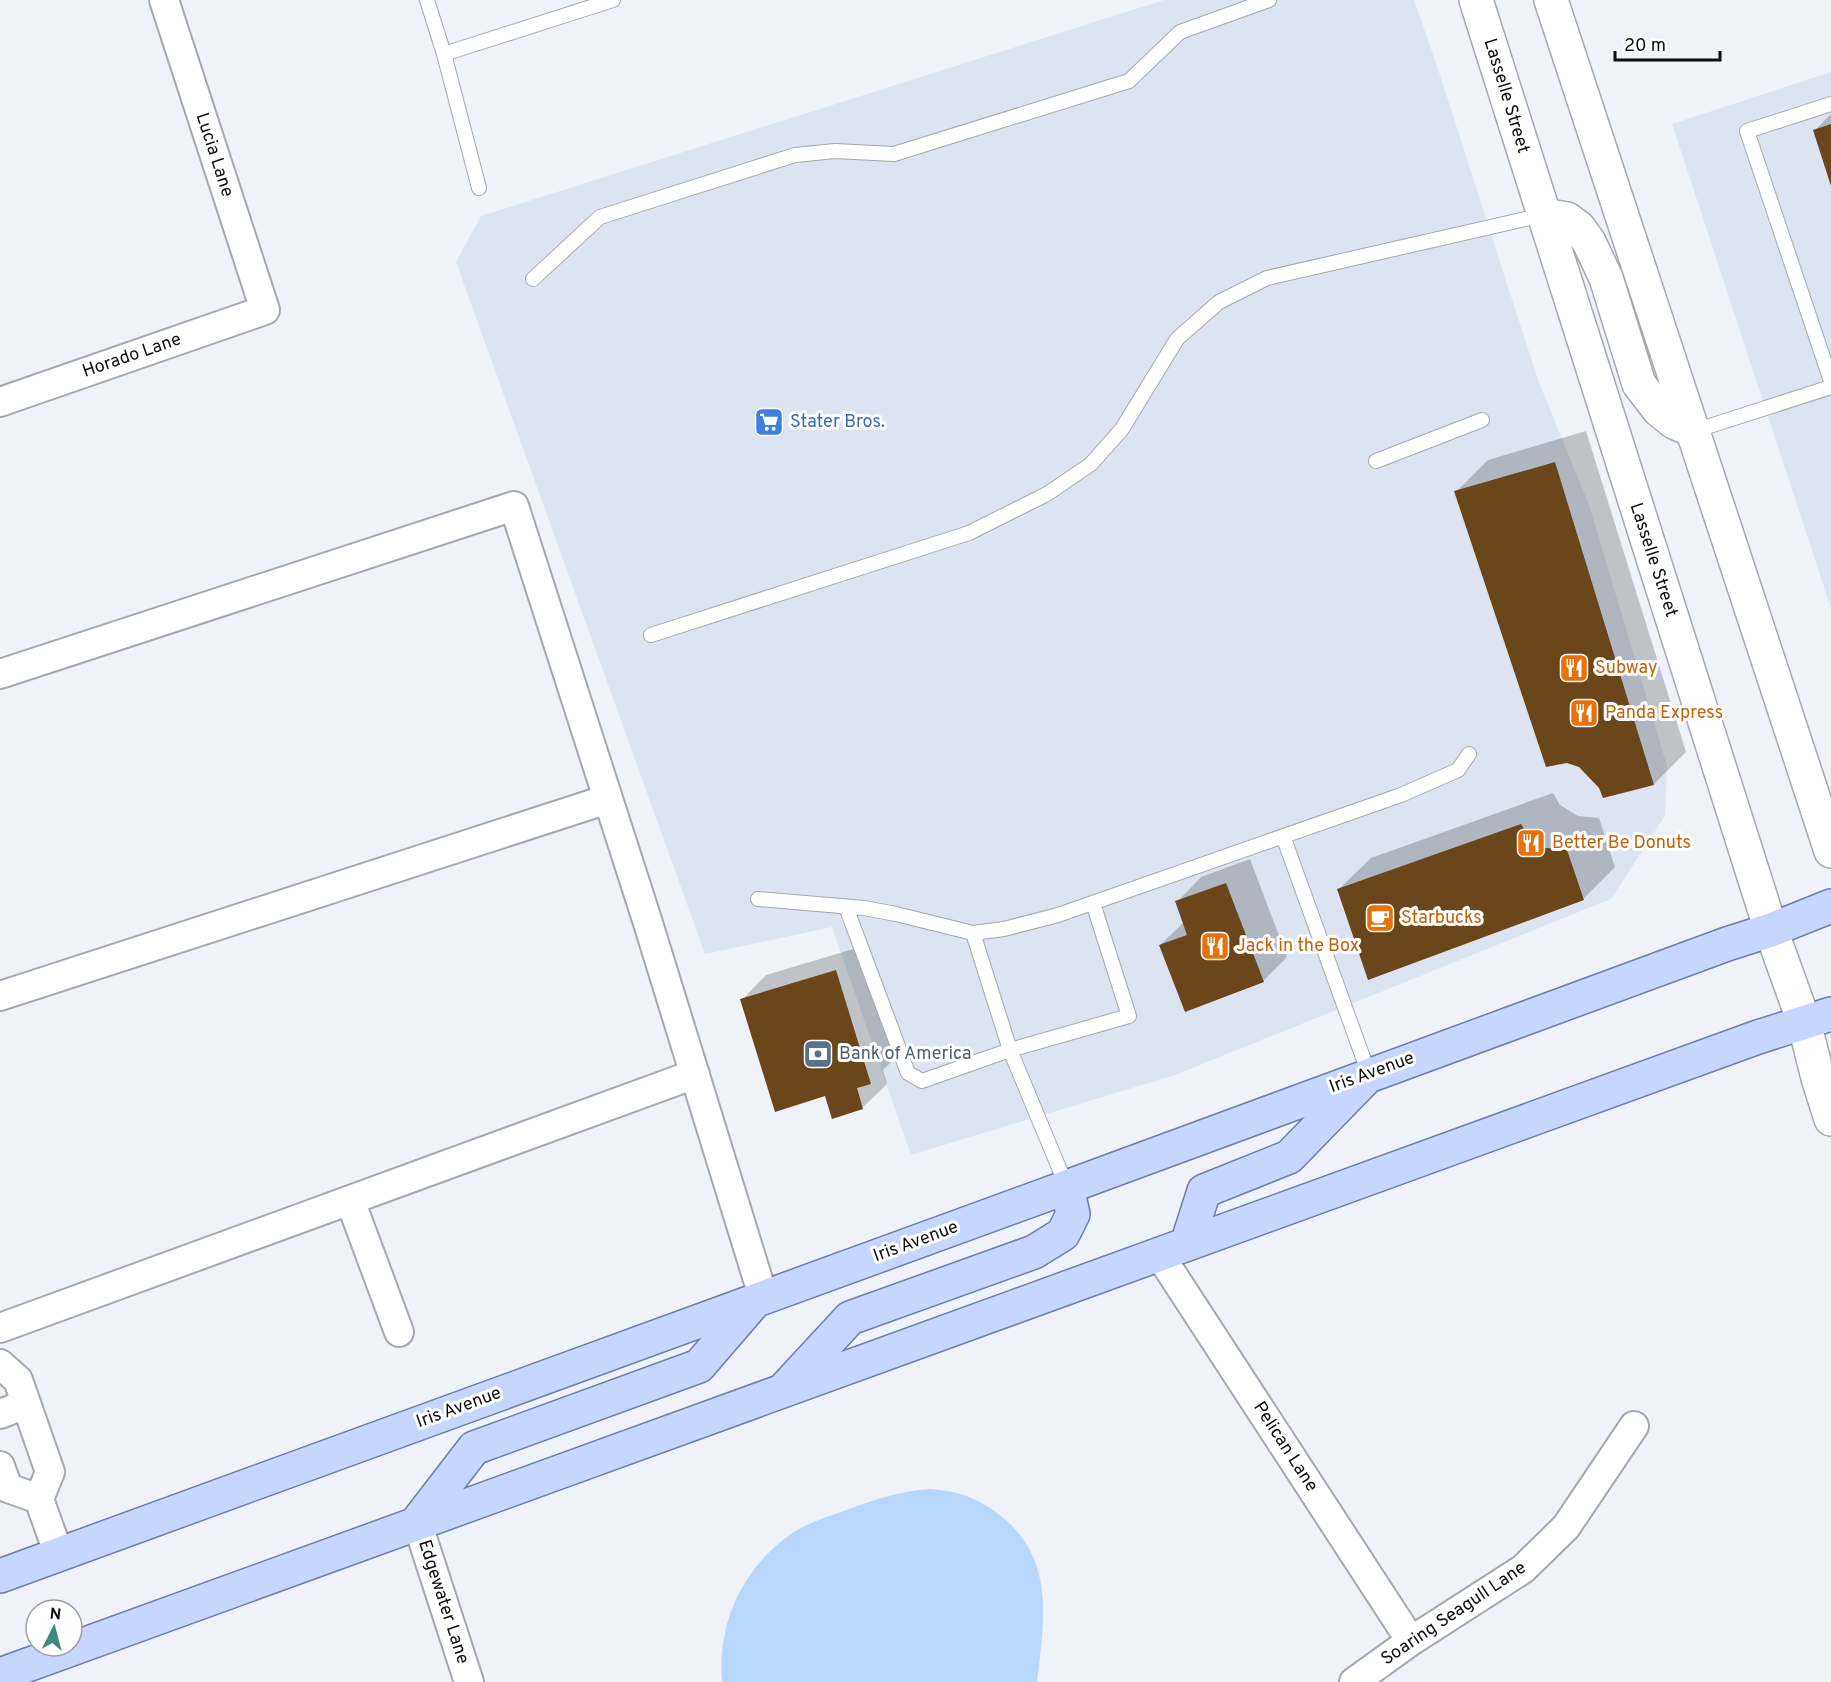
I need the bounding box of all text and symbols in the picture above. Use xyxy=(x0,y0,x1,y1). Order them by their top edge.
scale bar xyxy=(1615,24,1720,62)
text: 20 m xyxy=(1624,35,1666,58)
street label: Lasselle Street xyxy=(1478,36,1534,156)
street label: Lucia Lane xyxy=(190,110,238,200)
street label: Horado Lane xyxy=(79,328,185,384)
supermarket icon: Stater Bros. xyxy=(753,406,785,438)
place label: Stater Bros. xyxy=(790,411,885,434)
street label: Lasselle Street xyxy=(1624,500,1682,620)
restaurant icon: Subway xyxy=(1558,652,1590,684)
place label: Subway xyxy=(1595,657,1658,680)
restaurant icon: Panda Express xyxy=(1568,697,1600,729)
place label: Panda Express xyxy=(1605,702,1723,725)
restaurant icon: Better Be Donuts xyxy=(1515,827,1547,859)
place label: Better Be Donuts xyxy=(1552,832,1691,855)
cafe icon: Starbucks xyxy=(1364,902,1396,934)
place label: Starbucks xyxy=(1401,907,1482,930)
restaurant icon: Jack in the Box xyxy=(1199,930,1231,962)
place label: Jack in the Box xyxy=(1236,935,1359,958)
bank icon: Bank of America xyxy=(802,1038,834,1070)
place label: Bank of America xyxy=(839,1043,971,1066)
street label: Iris Avenue xyxy=(1326,1047,1418,1099)
street label: Iris Avenue xyxy=(870,1216,962,1268)
street label: Iris Avenue xyxy=(413,1382,505,1434)
street label: Pelican Lane xyxy=(1247,1397,1323,1497)
street label: Edgewater Lane xyxy=(412,1537,474,1667)
street label: Soaring Seagull Lane xyxy=(1377,1557,1531,1671)
north arrow xyxy=(24,1598,84,1658)
text: N xyxy=(49,1605,62,1626)

